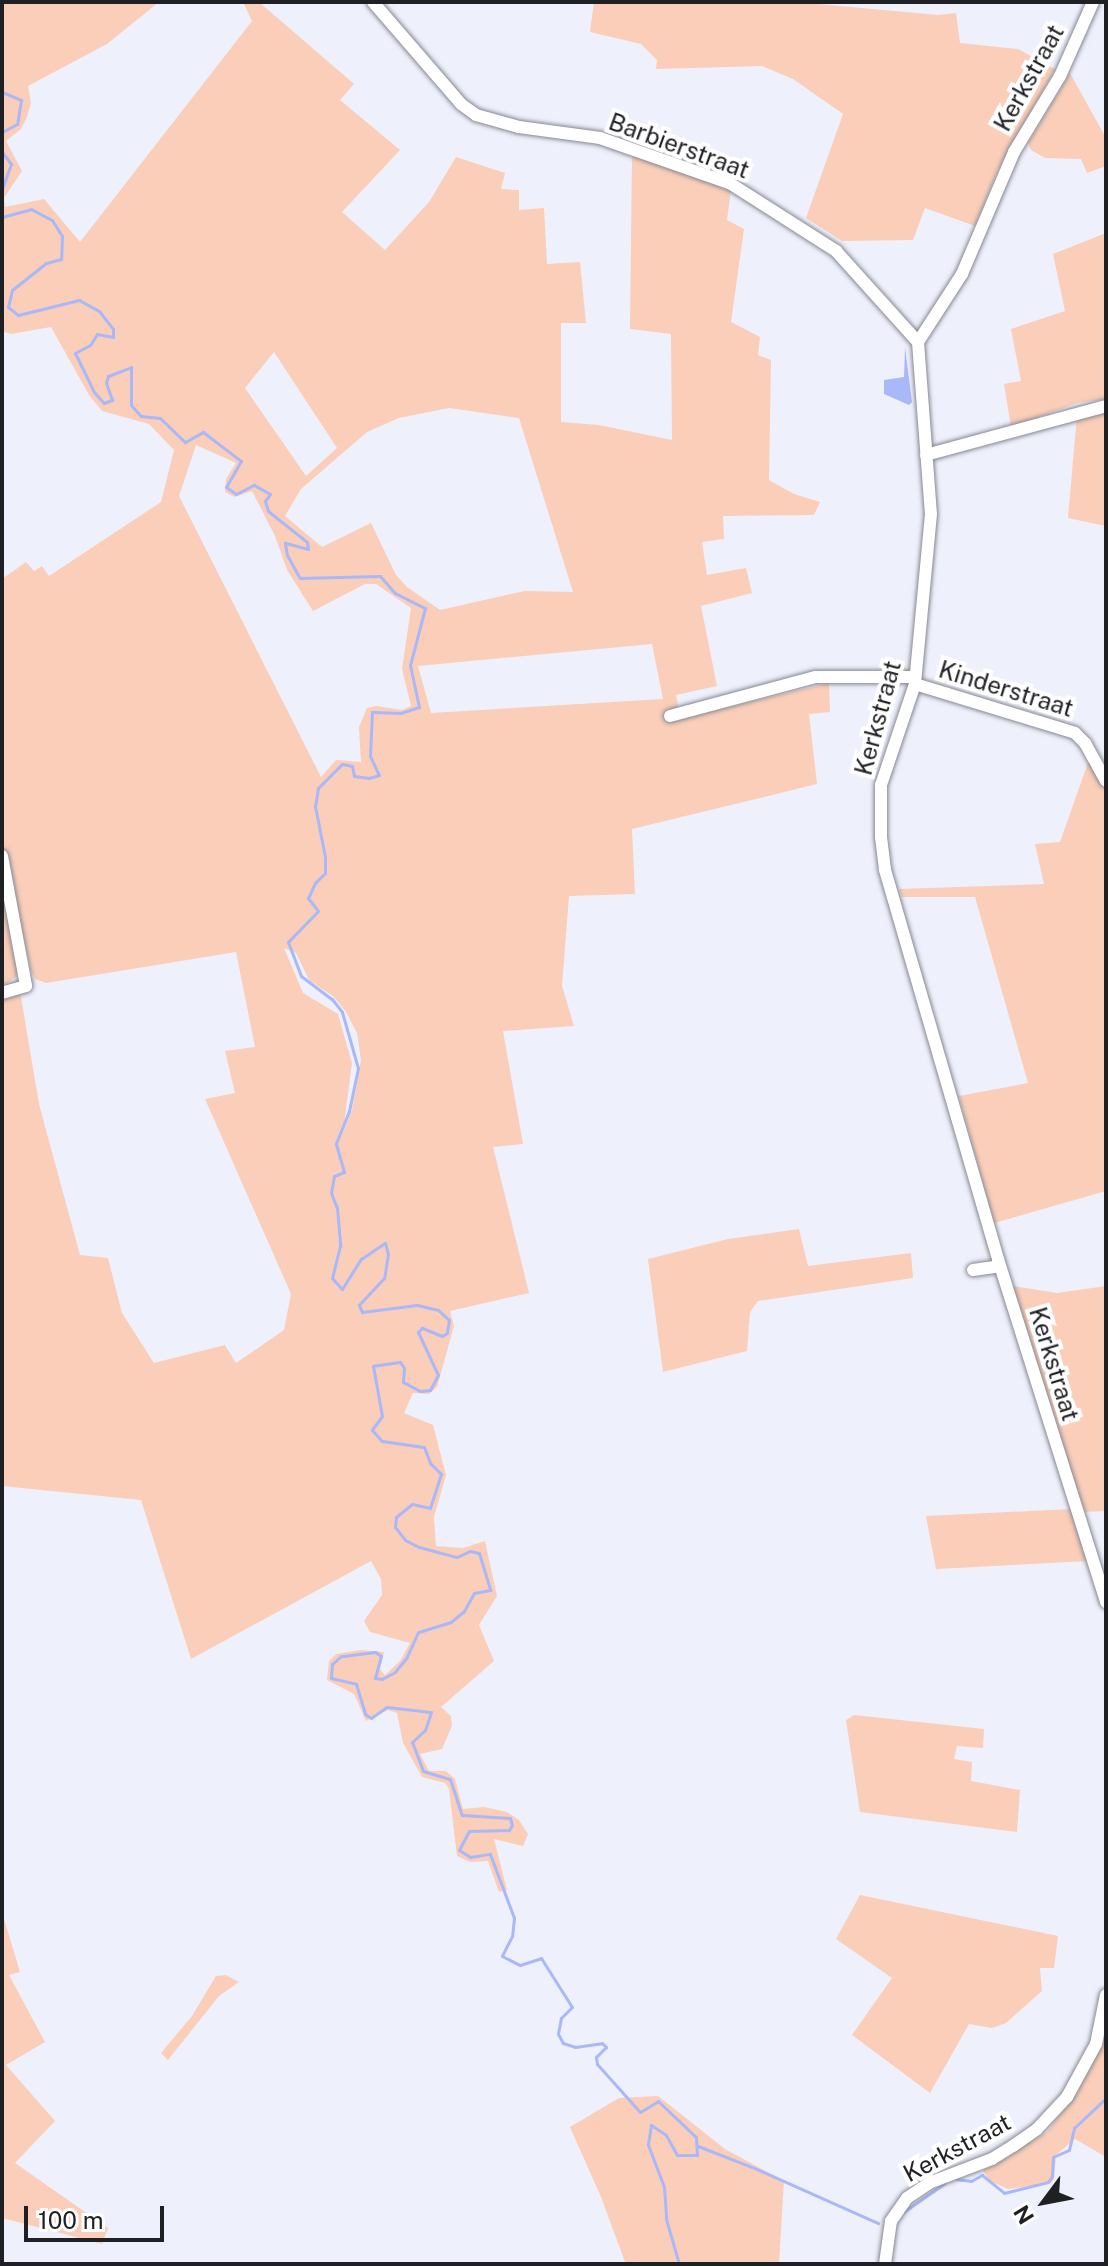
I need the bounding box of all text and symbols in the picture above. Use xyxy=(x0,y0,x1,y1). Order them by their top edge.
street label: Kerkstraat xyxy=(988,20,1070,136)
street label: Barbierstraat xyxy=(605,107,753,185)
street label: Kinderstraat xyxy=(935,655,1077,723)
street label: Kerkstraat xyxy=(849,658,907,778)
street label: Kerkstraat xyxy=(1023,1304,1085,1424)
street label: Kerkstraat xyxy=(898,2108,1016,2188)
north arrow xyxy=(1004,2162,1084,2242)
scale bar xyxy=(28,2190,168,2240)
text: N xyxy=(1008,2201,1039,2229)
text: 100 m xyxy=(38,2206,104,2234)

